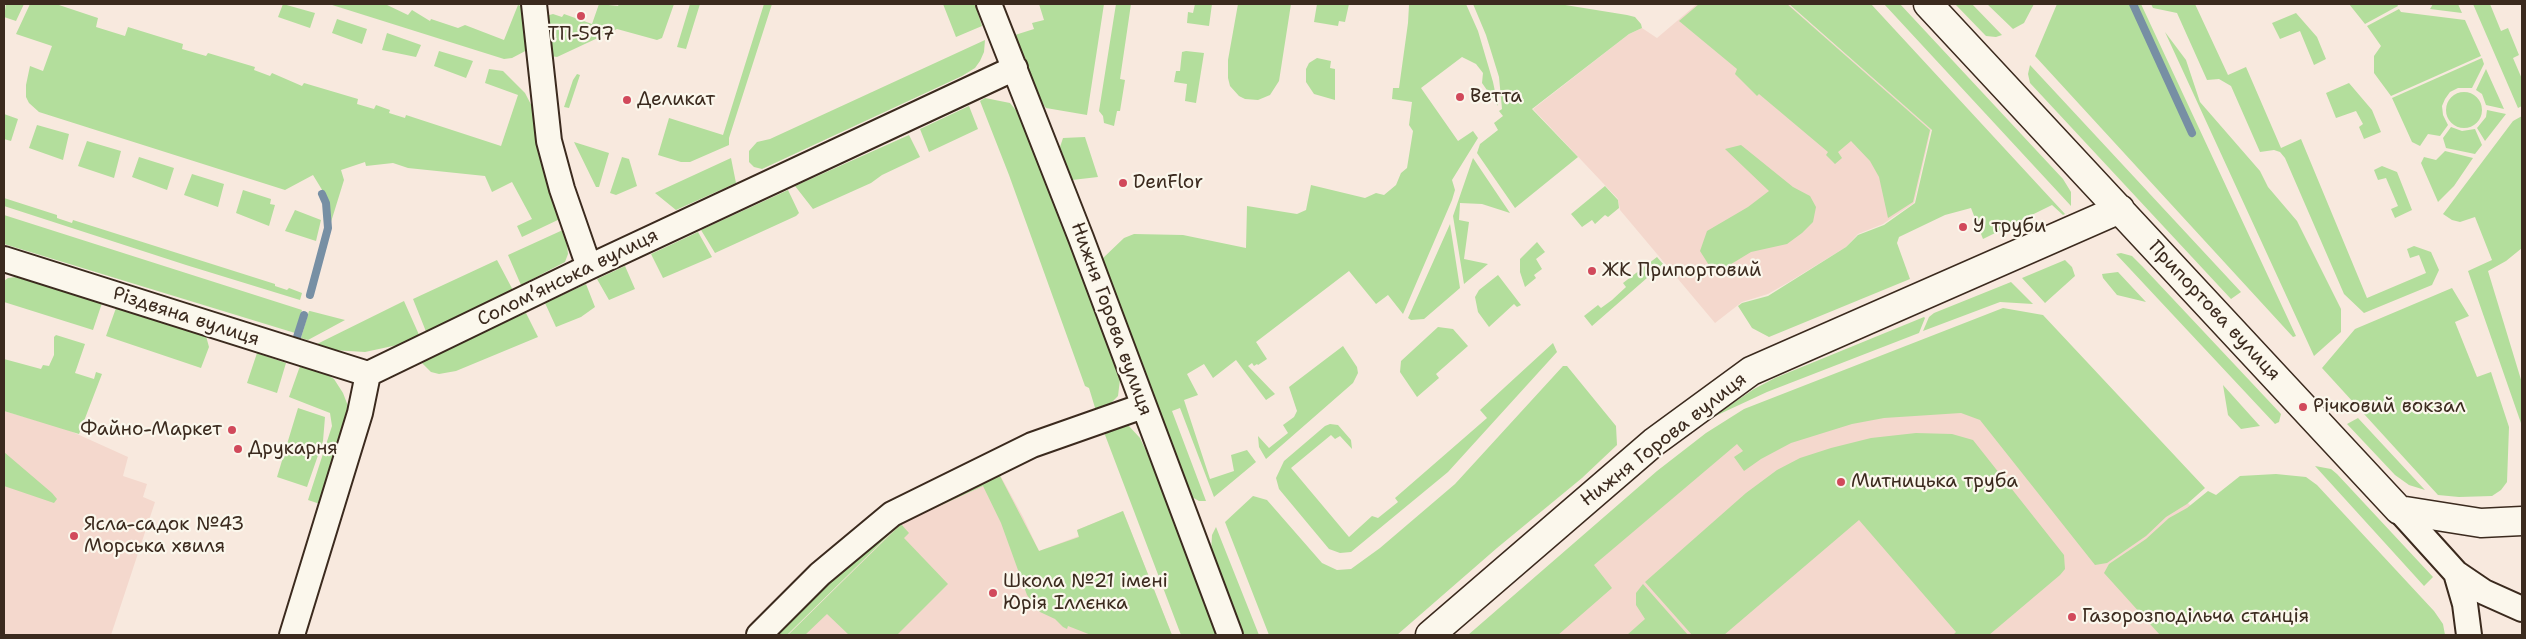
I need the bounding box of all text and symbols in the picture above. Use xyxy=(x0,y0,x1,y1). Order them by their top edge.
marker: ТП-597 xyxy=(575,10,587,22)
place label: ТП-597 xyxy=(547,24,615,46)
place label: Ветта xyxy=(1470,86,1522,108)
place label: Деликат xyxy=(637,89,715,111)
marker: Ветта xyxy=(1454,91,1466,103)
marker: Деликат xyxy=(621,94,633,106)
place label: DenFlor xyxy=(1133,172,1203,194)
marker: DenFlor xyxy=(1117,177,1129,189)
place label: У труби xyxy=(1973,216,2046,238)
street label: Нижня Горова вулиця xyxy=(1065,219,1157,419)
marker: У труби xyxy=(1957,221,1969,233)
street label: Соломʼянська вулиця xyxy=(474,224,662,332)
street label: Припортова вулиця xyxy=(2143,236,2285,386)
place label: ЖК Припортовий xyxy=(1602,260,1761,282)
marker: ЖК Припортовий xyxy=(1586,265,1598,277)
street label: Різдвяна вулиця xyxy=(110,283,262,351)
street label: Нижня Горова вулиця xyxy=(1576,368,1752,512)
place label: Річковий вокзал xyxy=(2313,396,2466,418)
marker: Річковий вокзал xyxy=(2297,401,2309,413)
place label: Файно-Маркет xyxy=(80,419,222,441)
marker: Файно-Маркет xyxy=(226,424,238,436)
place label: Друкарня xyxy=(248,438,338,460)
marker: Друкарня xyxy=(232,443,244,455)
place label: Митницька труба xyxy=(1851,471,2018,493)
marker: Митницька труба xyxy=(1835,476,1847,488)
place label: Ясла-садок №43 Морська хвиля xyxy=(84,514,244,558)
marker: Ясла-садок №43 Морська хвиля xyxy=(68,530,80,542)
place label: Школа №21 імені Юрія Іллєнка xyxy=(1003,571,1168,615)
marker: Школа №21 імені Юрія Іллєнка xyxy=(987,587,999,599)
place label: Газорозподільча станція xyxy=(2082,606,2309,628)
marker: Газорозподільча станція xyxy=(2066,611,2078,623)

